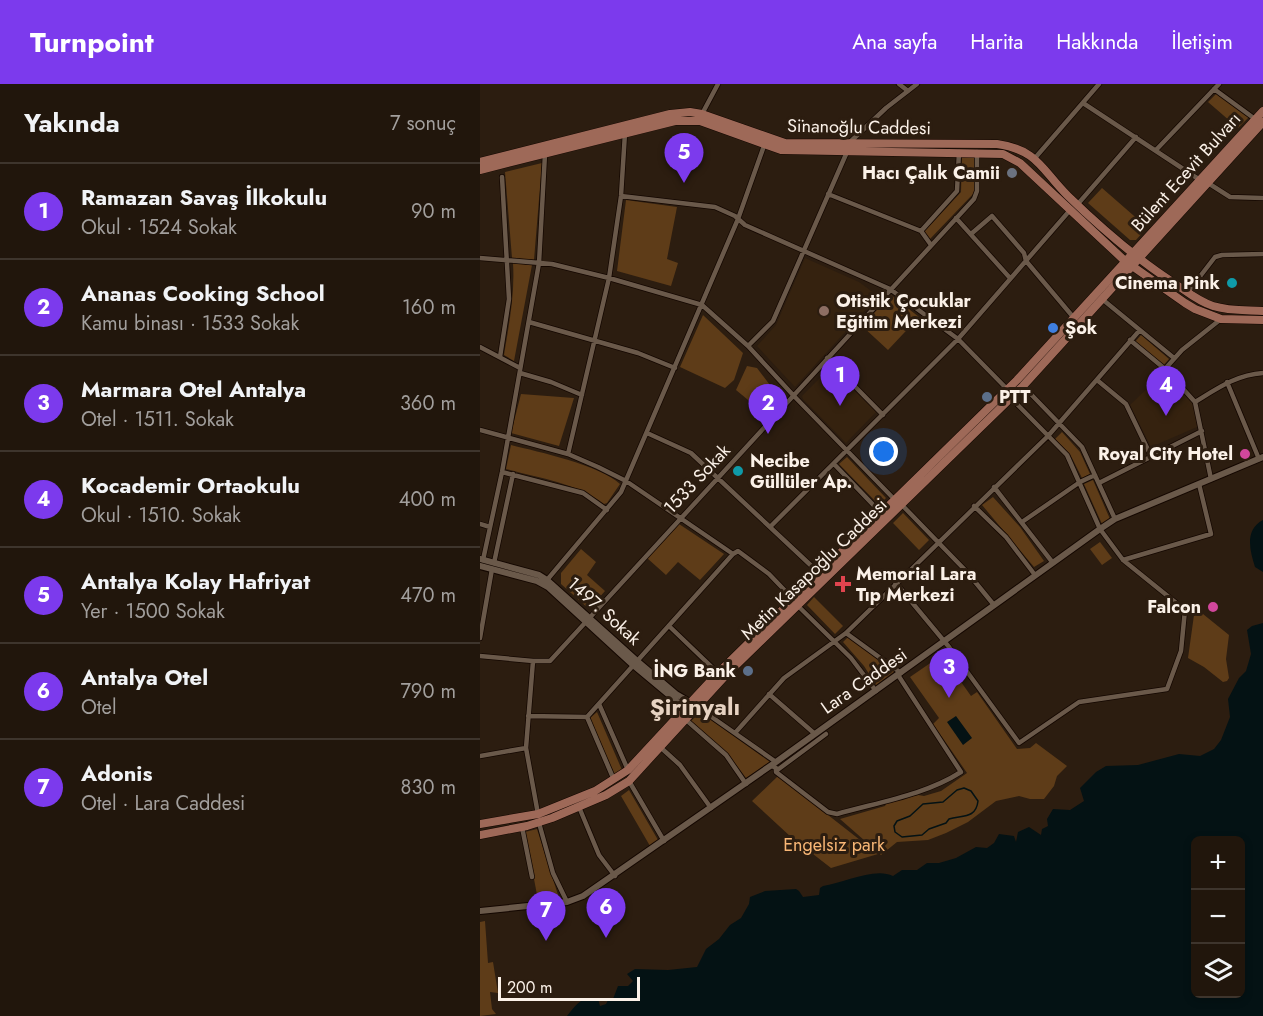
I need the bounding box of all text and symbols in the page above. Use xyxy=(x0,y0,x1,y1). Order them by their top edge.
text: Turnpoint xyxy=(30,22,154,63)
text: Ana sayfa xyxy=(852,27,937,57)
text: Harita xyxy=(970,27,1023,57)
text: Hakkında xyxy=(1056,27,1138,57)
text: İletişim xyxy=(1171,27,1233,57)
text: Yakında xyxy=(24,104,120,142)
street label: Bülent Ecevit Bulvarı xyxy=(1125,106,1247,238)
text: 7 sonuç xyxy=(390,109,456,138)
street label: Si̇nanoğlu Caddesi xyxy=(787,113,931,141)
pin: 5 xyxy=(664,134,704,183)
place label: Hacı Çalık Camii xyxy=(862,160,1000,186)
marker: Hacı Çalık Camii xyxy=(1005,166,1019,180)
text: Ramazan Savaş İlkokulu xyxy=(81,181,327,213)
text: 1 xyxy=(38,197,49,226)
text: 90 m xyxy=(411,197,456,226)
text: Okul · 1524 Sokak xyxy=(81,213,237,242)
place label: Cinema Pink xyxy=(1115,270,1221,296)
marker: Cinema Pink xyxy=(1225,276,1239,290)
text: Ananas Cooking School xyxy=(81,277,325,309)
place label: Otistik Çocuklar Eğitim Merkezi xyxy=(836,288,972,335)
text: 2 xyxy=(37,293,50,322)
text: 160 m xyxy=(402,293,456,322)
marker: Otistik Çocuklar Eğitim Merkezi xyxy=(817,304,831,318)
text: Kamu binası · 1533 Sokak xyxy=(81,309,299,338)
place label: Şok xyxy=(1065,315,1098,341)
marker: Şok xyxy=(1046,321,1060,335)
pin: 1 xyxy=(820,356,860,406)
pin: 4 xyxy=(1146,366,1186,416)
text: Marmara Otel Antalya xyxy=(81,373,306,405)
pin: 2 xyxy=(748,384,788,434)
place label: PTT xyxy=(999,384,1031,410)
text: 3 xyxy=(37,389,50,418)
text: 360 m xyxy=(400,389,456,418)
marker: PTT xyxy=(980,390,994,404)
text: Otel · 1511. Sokak xyxy=(81,405,234,434)
your location xyxy=(869,437,898,466)
street label: 1533 Sokak xyxy=(658,438,736,520)
place label: Royal City Hotel xyxy=(1098,441,1233,467)
marker: Royal City Hotel xyxy=(1238,447,1252,461)
place label: Necibe Güllüler Ap. xyxy=(750,448,852,495)
marker: Necibe Güllüler Ap. xyxy=(731,464,745,478)
text: Kocademir Ortaokulu xyxy=(81,469,300,501)
text: 4 xyxy=(37,485,50,514)
text: 400 m xyxy=(399,485,456,514)
street label: Metin Kasapoğlu Caddesi xyxy=(735,492,893,646)
text: Okul · 1510. Sokak xyxy=(81,501,241,530)
place label: Memorial Lara Tıp Merkezi xyxy=(856,561,976,608)
text: Antalya Kolay Hafriyat xyxy=(81,565,310,597)
street label: 1497. Sokak xyxy=(561,571,647,651)
marker: Memorial Lara Tıp Merkezi xyxy=(834,575,852,593)
text: 5 xyxy=(37,581,50,610)
text: 470 m xyxy=(400,581,456,610)
place label: Falcon xyxy=(1147,594,1201,620)
text: Yer · 1500 Sokak xyxy=(81,597,225,626)
marker: Falcon xyxy=(1206,600,1220,614)
street label: Lara Caddesi xyxy=(816,642,912,720)
pin: 3 xyxy=(930,648,968,698)
place label: İNG Bank xyxy=(654,658,737,684)
text: Antalya Otel xyxy=(81,661,208,693)
marker: İNG Bank xyxy=(741,664,755,678)
text: 6 xyxy=(37,677,50,706)
text: 790 m xyxy=(400,677,456,706)
district label: Şirinyalı xyxy=(650,689,740,724)
text: Otel xyxy=(81,693,117,722)
text: Adonis xyxy=(81,757,152,789)
text: 7 xyxy=(37,773,50,802)
text: 830 m xyxy=(401,773,456,802)
text: Otel · Lara Caddesi xyxy=(81,789,245,818)
park label: Engelsiz park xyxy=(783,832,885,858)
map controls xyxy=(1191,836,1245,998)
button: + xyxy=(1191,836,1245,890)
pin: 6 xyxy=(586,888,626,938)
button: − xyxy=(1191,890,1245,944)
pin: 7 xyxy=(526,892,566,941)
button: layers xyxy=(1191,944,1245,998)
scale bar xyxy=(498,974,640,1002)
text: 200 m xyxy=(507,976,553,999)

